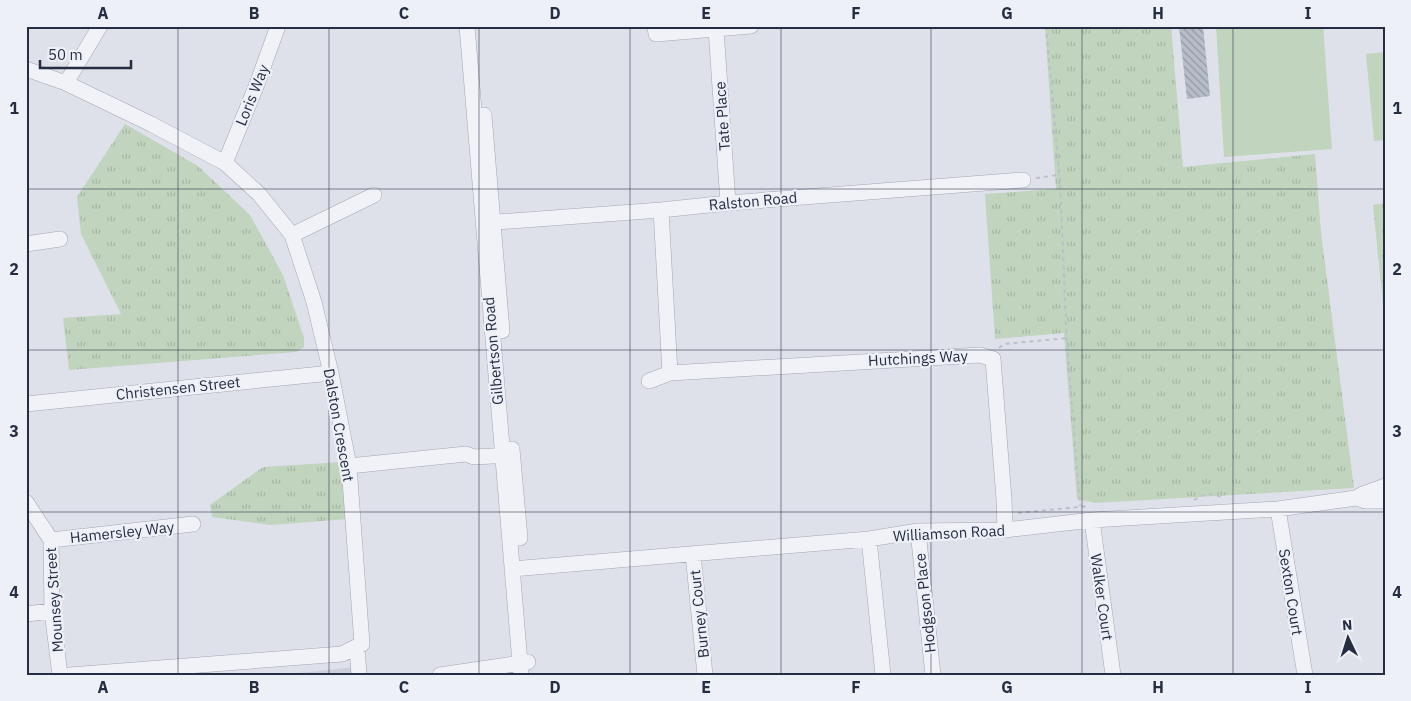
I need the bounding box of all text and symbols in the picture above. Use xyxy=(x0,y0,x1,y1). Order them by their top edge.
text: A xyxy=(98,3,109,23)
text: B xyxy=(249,3,260,23)
text: C xyxy=(399,3,409,23)
text: D xyxy=(549,3,561,23)
text: E xyxy=(701,3,711,23)
text: F xyxy=(851,3,861,23)
text: G xyxy=(1001,3,1013,23)
text: H xyxy=(1152,3,1164,23)
text: I xyxy=(1305,3,1312,23)
scale bar xyxy=(40,38,131,70)
text: 50 m xyxy=(48,45,83,64)
street label: Loris Way xyxy=(231,61,273,128)
street label: Tate Place xyxy=(710,81,734,151)
text: 1 xyxy=(9,98,19,118)
text: 1 xyxy=(1392,98,1402,118)
street label: Ralston Road xyxy=(708,188,798,214)
text: 2 xyxy=(9,259,19,279)
text: 2 xyxy=(1392,259,1402,279)
street label: Gilbertson Road xyxy=(479,296,507,406)
street label: Hutchings Way xyxy=(868,346,969,370)
street label: Dalston Crescent xyxy=(320,367,358,483)
street label: Christensen Street xyxy=(115,372,241,404)
text: 3 xyxy=(9,421,19,441)
text: 3 xyxy=(1392,421,1402,441)
street label: Hamersley Way xyxy=(69,517,176,547)
street label: Williamson Road xyxy=(892,521,1006,545)
street label: Mounsey Street xyxy=(41,547,67,653)
street label: Sexton Court xyxy=(1275,547,1307,637)
street label: Hodgson Place xyxy=(910,552,940,654)
street label: Walker Court xyxy=(1087,552,1117,642)
street label: Burney Court xyxy=(685,569,713,659)
text: 4 xyxy=(9,582,19,602)
text: 4 xyxy=(1392,582,1402,602)
north arrow xyxy=(1324,614,1374,664)
text: N xyxy=(1341,616,1353,634)
text: A xyxy=(98,677,109,697)
text: B xyxy=(249,677,260,697)
text: C xyxy=(399,677,409,697)
text: D xyxy=(549,677,561,697)
text: E xyxy=(701,677,711,697)
text: F xyxy=(851,677,861,697)
text: G xyxy=(1001,677,1013,697)
text: H xyxy=(1152,677,1164,697)
text: I xyxy=(1305,677,1312,697)

